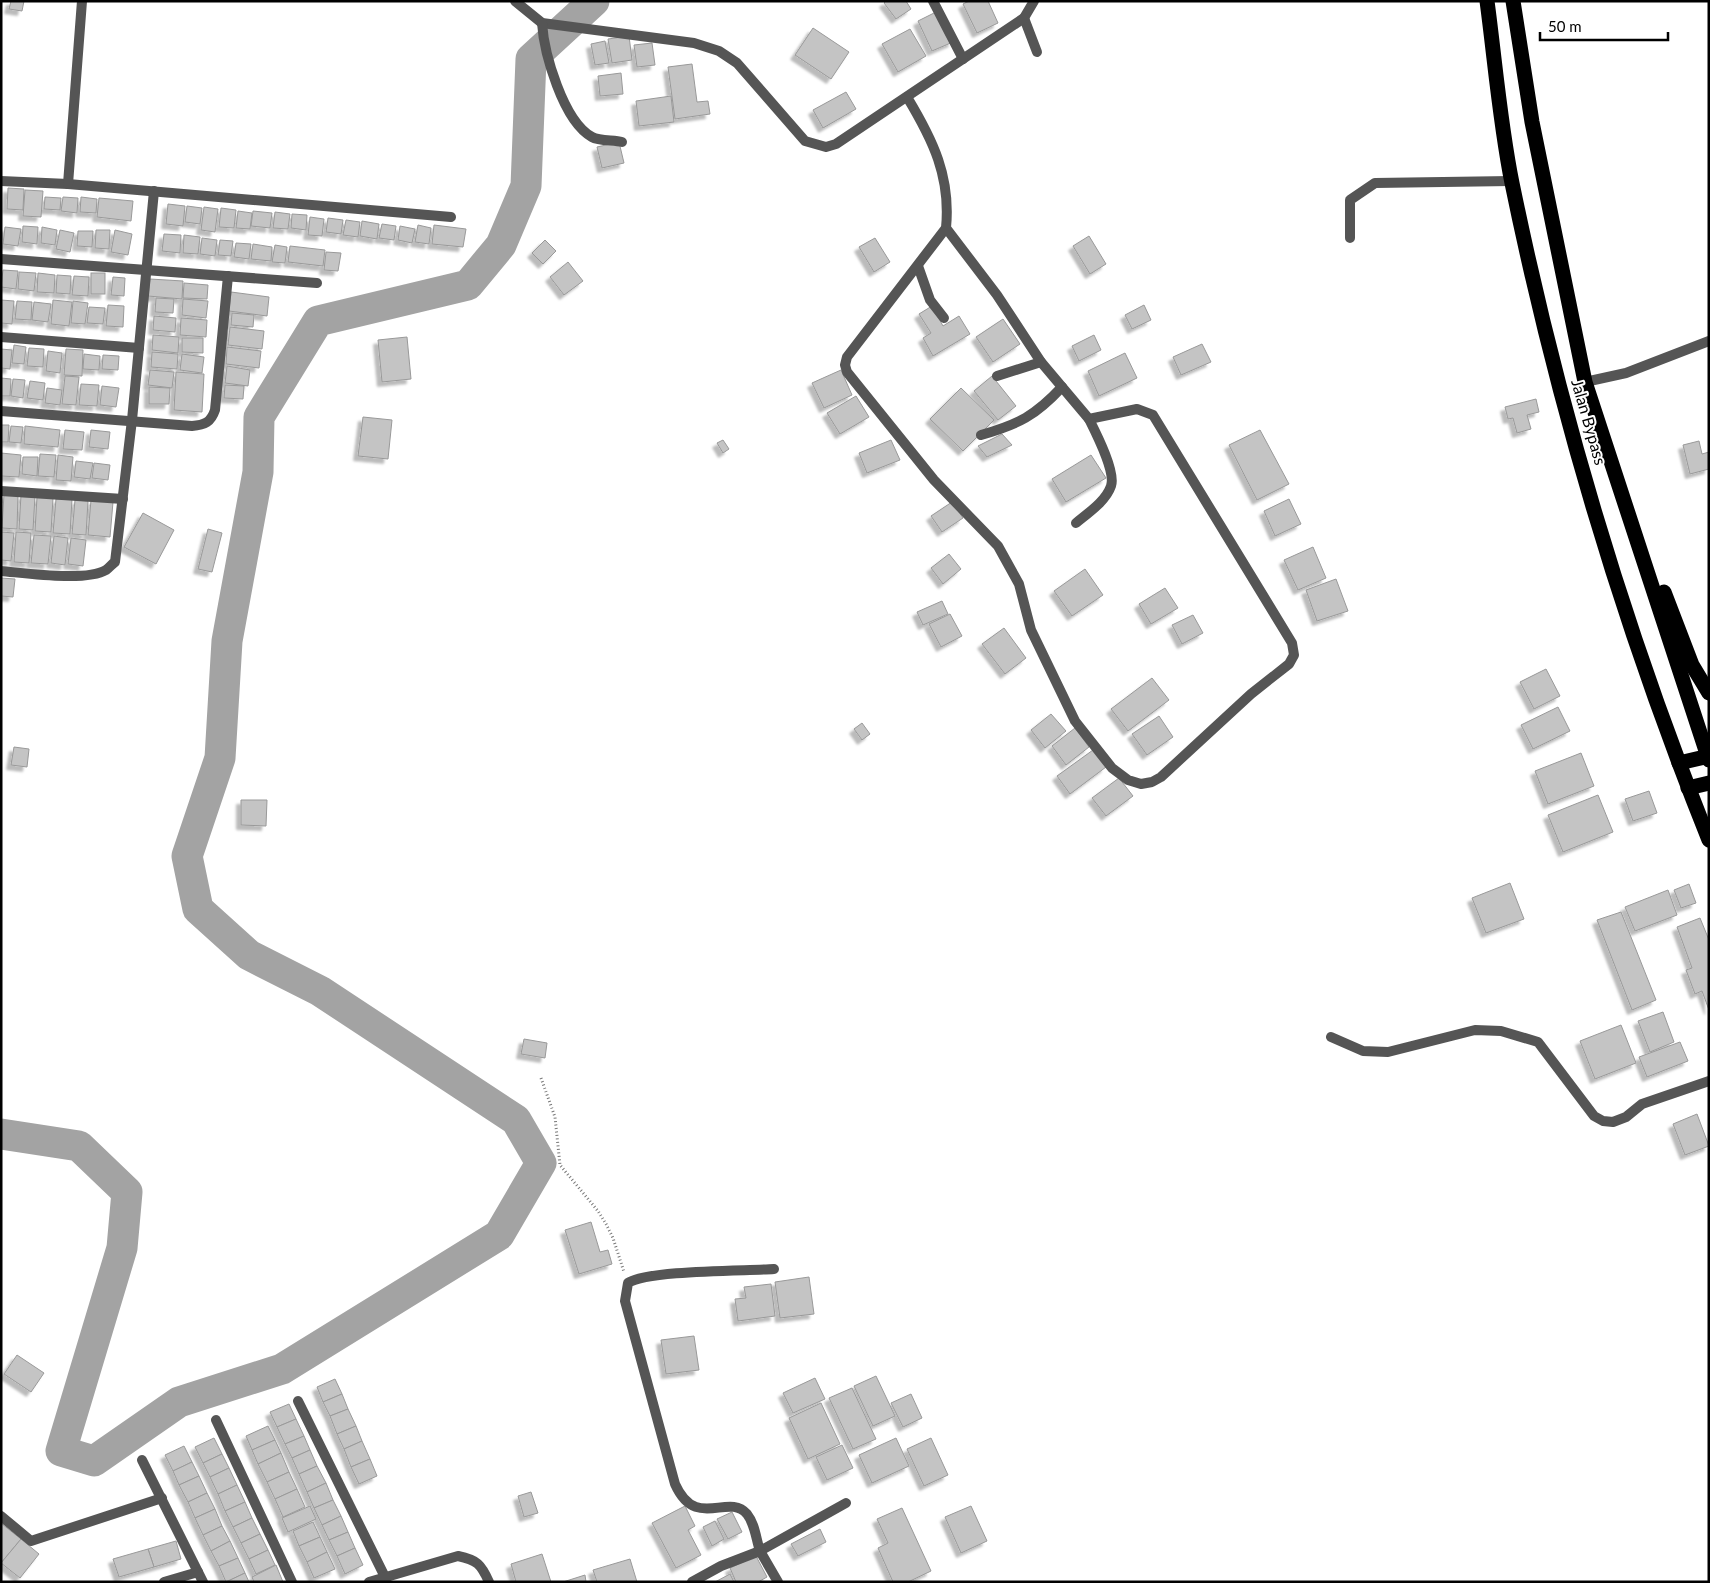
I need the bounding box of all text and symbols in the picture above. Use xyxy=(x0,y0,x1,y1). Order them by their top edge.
scale bar xyxy=(1540,10,1668,42)
text: 50 m xyxy=(1548,17,1582,35)
street label: Jalan Bypass xyxy=(1568,377,1611,467)

